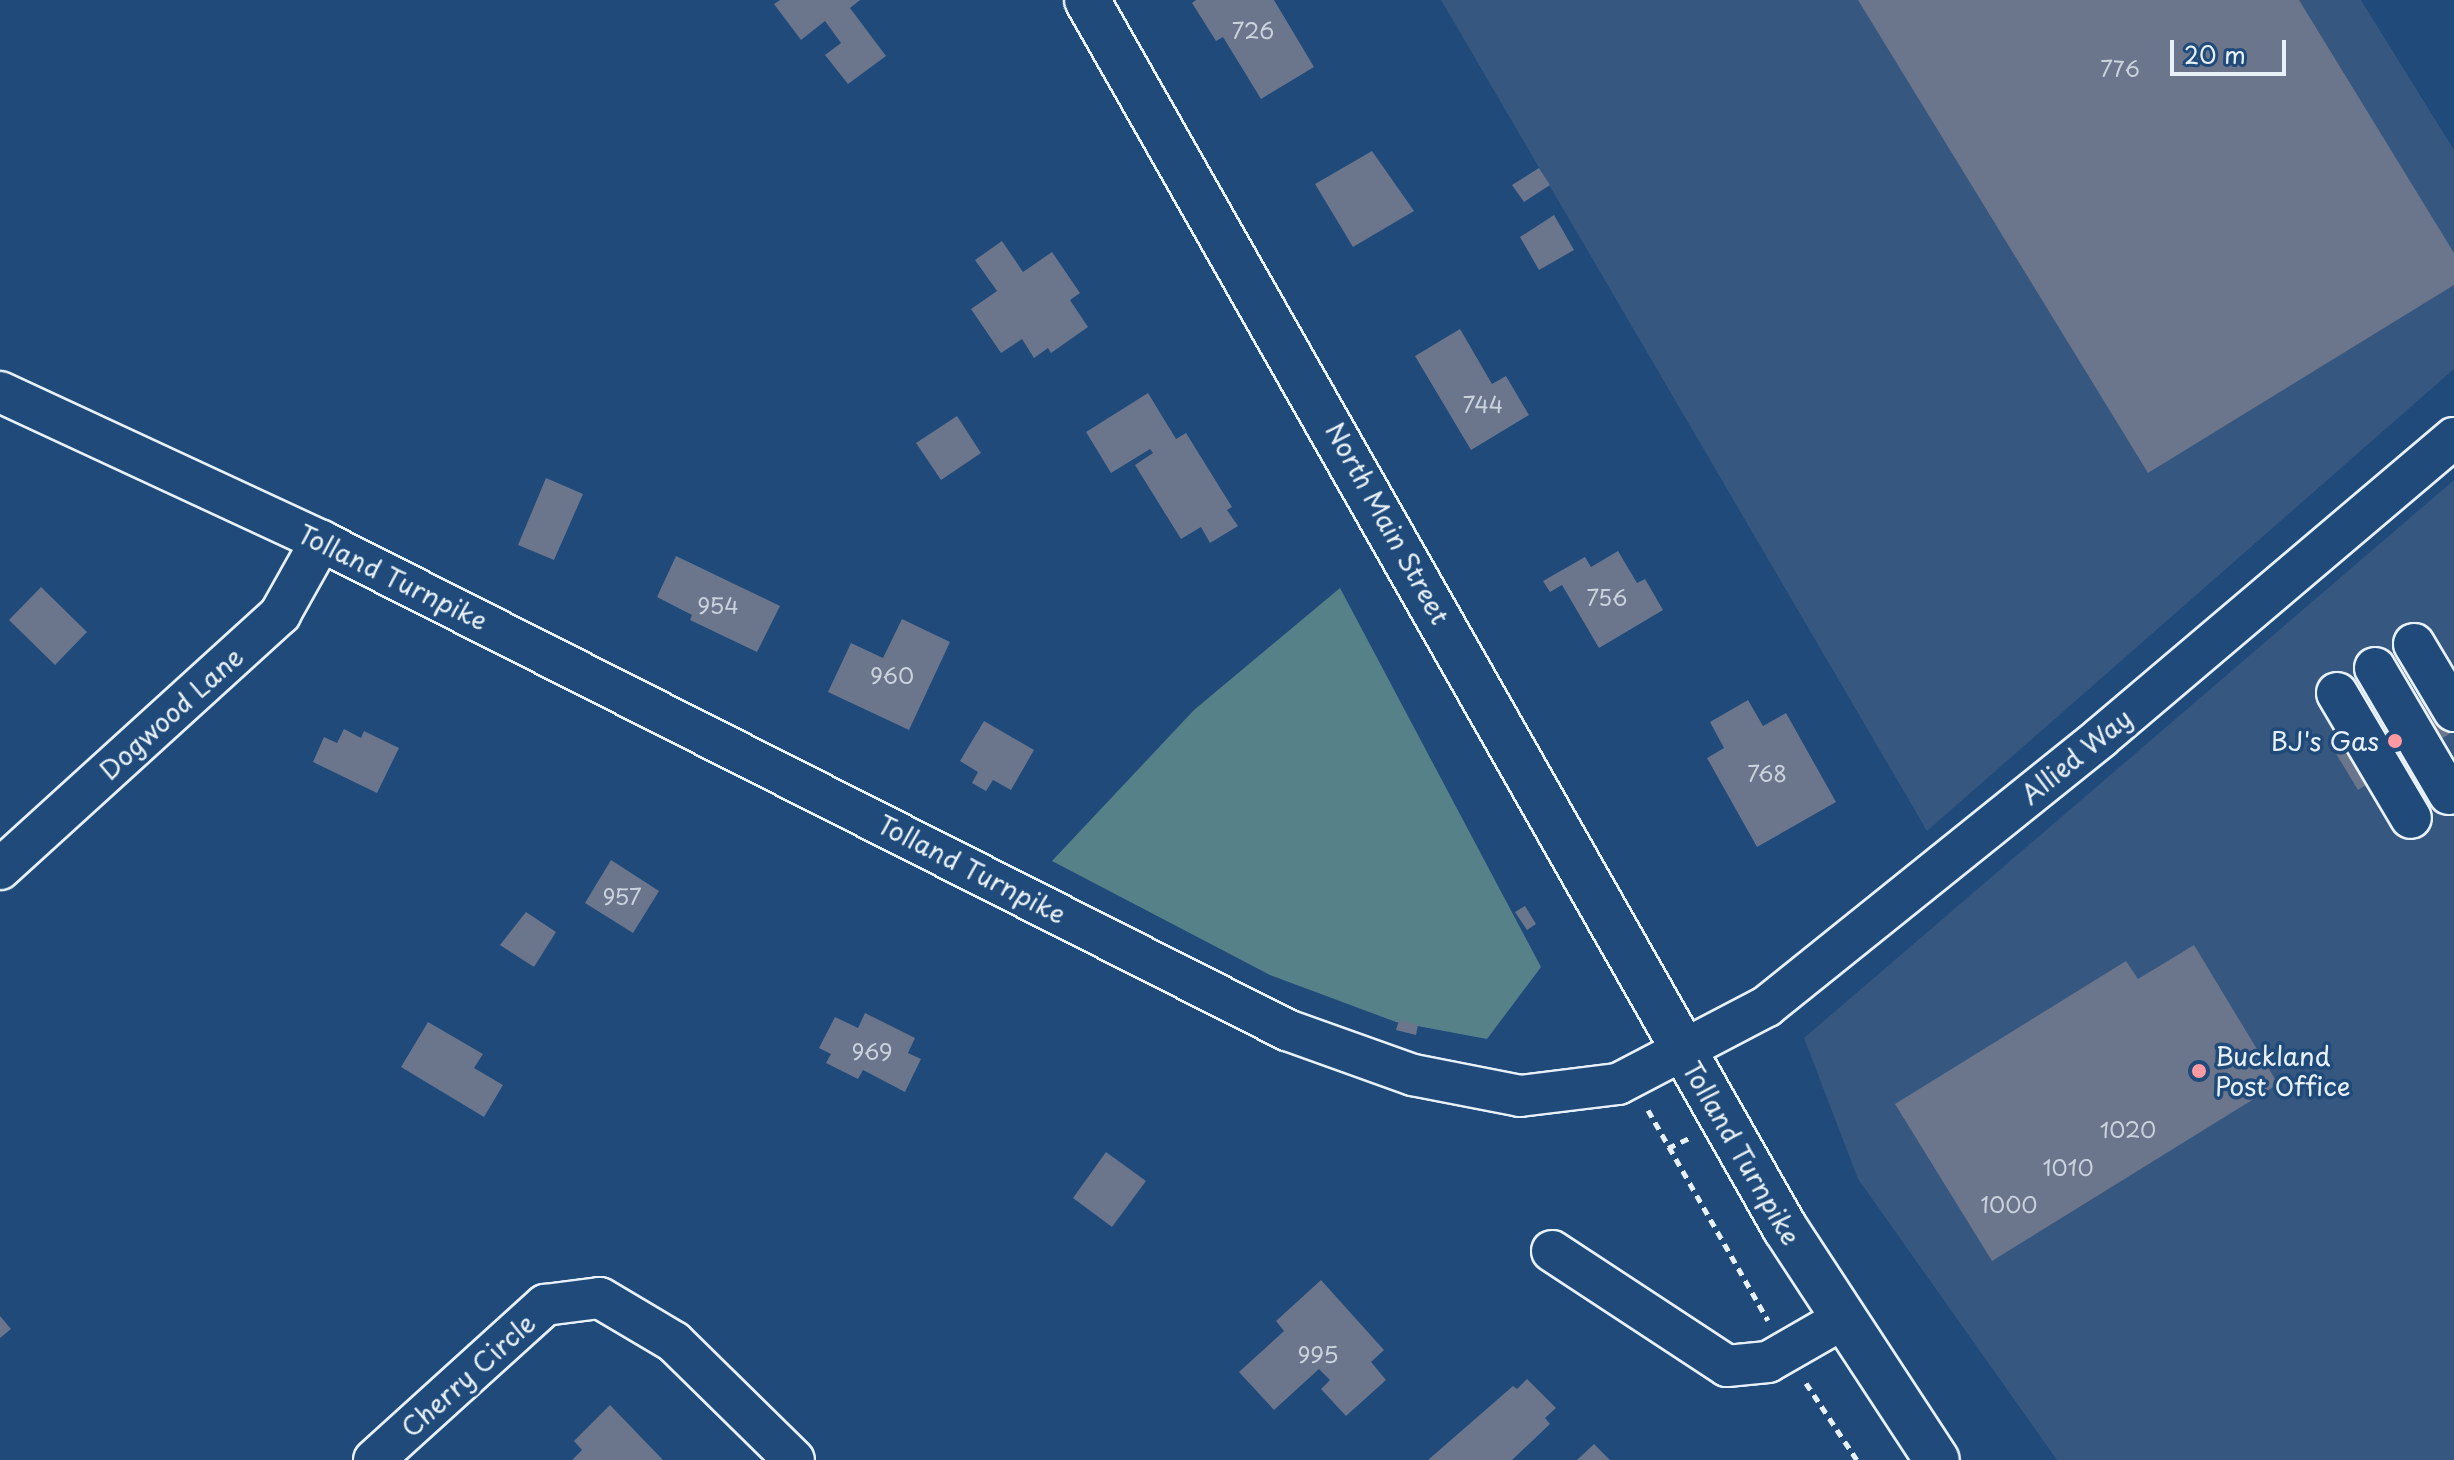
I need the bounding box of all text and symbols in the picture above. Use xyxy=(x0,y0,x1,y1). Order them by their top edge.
house number: 726 xyxy=(1232,17,1274,43)
scale bar xyxy=(2174,24,2290,74)
text: 20 m xyxy=(2184,36,2246,72)
house number: 776 xyxy=(2100,55,2140,81)
house number: 744 xyxy=(1463,391,1503,417)
street label: North Main Street xyxy=(1319,415,1457,631)
street label: Tolland Turnpike xyxy=(292,517,494,637)
house number: 756 xyxy=(1587,584,1627,610)
house number: 954 xyxy=(697,592,739,618)
street label: Dogwood Lane xyxy=(93,640,249,786)
house number: 960 xyxy=(870,662,914,688)
street label: Allied Way xyxy=(2014,701,2138,811)
place label: BJ's Gas xyxy=(2271,725,2379,757)
marker: BJ's Gas xyxy=(2386,732,2404,750)
house number: 768 xyxy=(1747,760,1787,786)
street label: Tolland Turnpike xyxy=(872,808,1072,930)
house number: 957 xyxy=(602,883,642,909)
house number: 969 xyxy=(852,1038,892,1064)
place label: Buckland Post Office xyxy=(2215,1040,2351,1102)
street label: Tolland Turnpike xyxy=(1676,1055,1808,1251)
marker: Buckland Post Office xyxy=(2190,1062,2208,1080)
house number: 1020 xyxy=(2100,1116,2156,1142)
house number: 1010 xyxy=(2042,1154,2094,1180)
house number: 1000 xyxy=(1981,1191,2037,1217)
street label: Cherry Circle xyxy=(394,1307,542,1443)
house number: 995 xyxy=(1297,1341,1339,1367)

